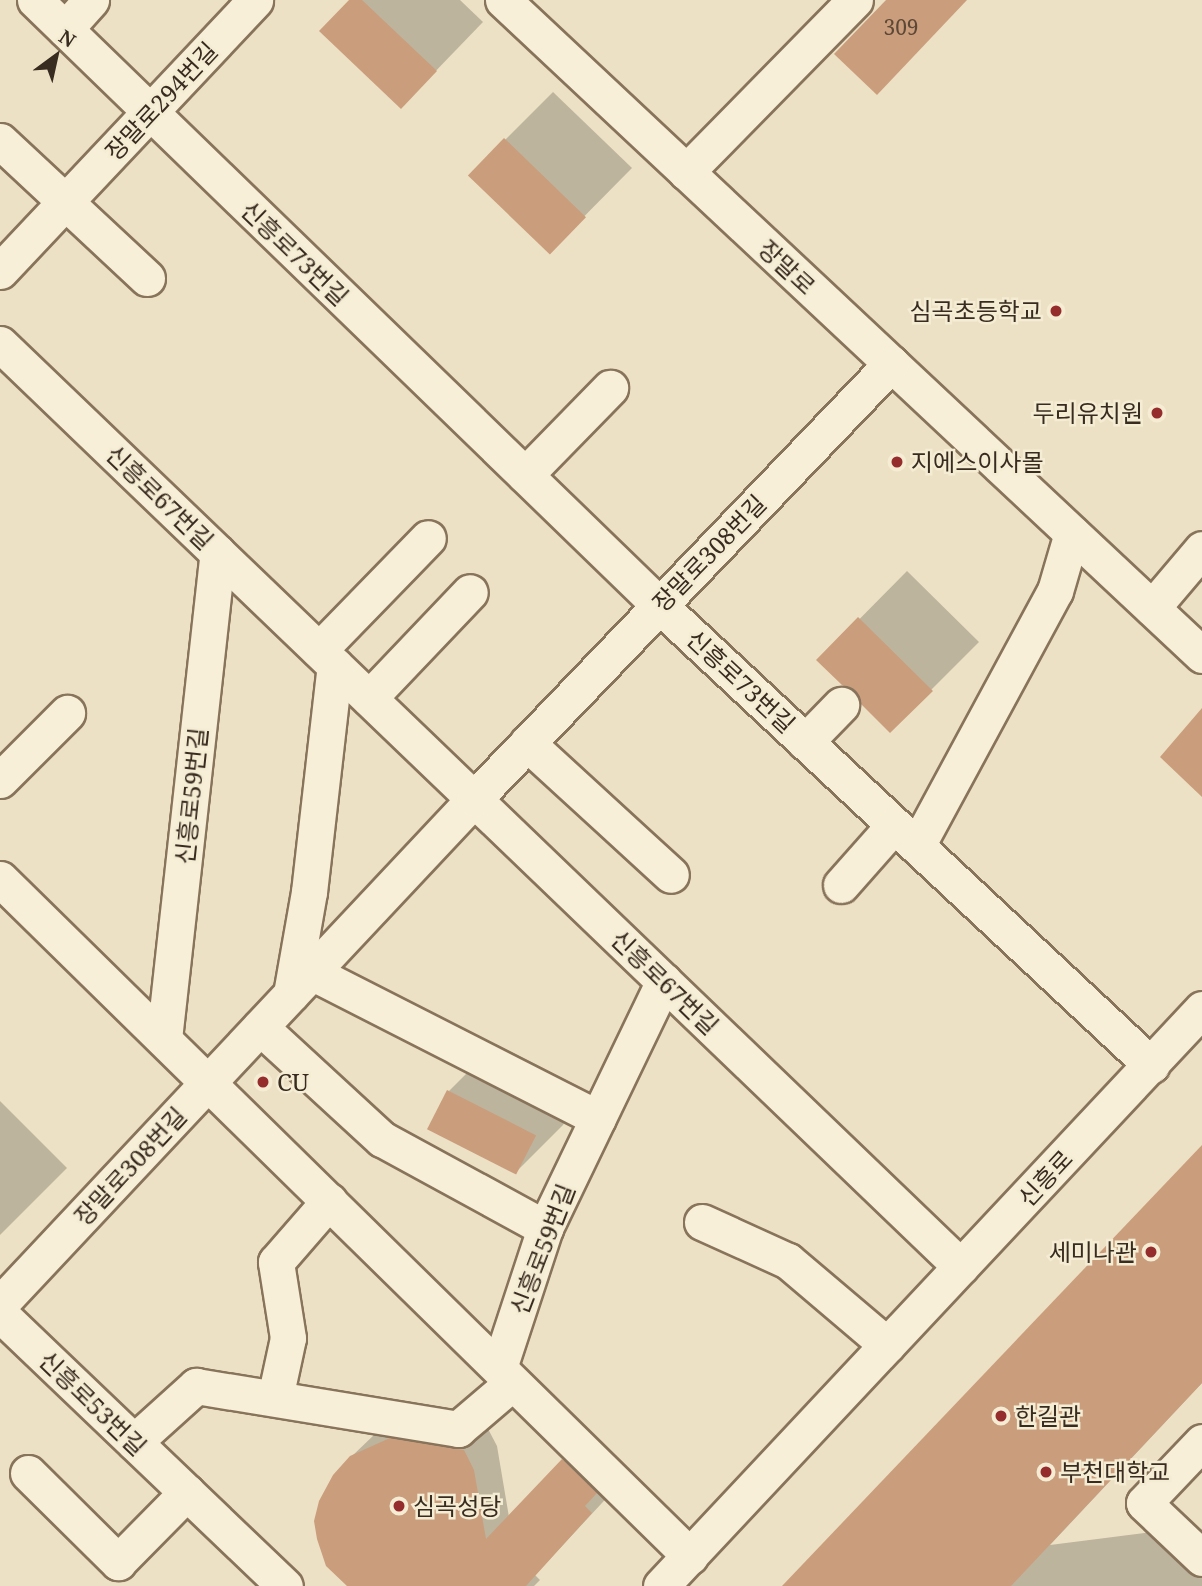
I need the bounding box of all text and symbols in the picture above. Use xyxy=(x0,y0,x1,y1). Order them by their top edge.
house number: 309 xyxy=(883,14,919,40)
north arrow xyxy=(21,21,91,91)
text: N xyxy=(54,23,81,53)
street label: 장말로294번길 xyxy=(99,36,223,166)
street label: 신흥로73번길 xyxy=(236,195,354,311)
street label: 장말로 xyxy=(753,234,821,300)
place label: 심곡초등학교 xyxy=(910,297,1042,325)
marker: 심곡초등학교 xyxy=(1048,303,1064,319)
place label: 두리유치원 xyxy=(1033,399,1143,427)
marker: 두리유치원 xyxy=(1149,405,1165,421)
street label: 신흥로67번길 xyxy=(101,439,219,555)
place label: 지에스이사몰 xyxy=(911,448,1043,476)
marker: 지에스이사몰 xyxy=(889,454,905,470)
street label: 장말로308번길 xyxy=(646,489,772,617)
street label: 신흥로73번길 xyxy=(681,624,801,738)
street label: 신흥로59번길 xyxy=(170,726,212,866)
street label: 신흥로67번길 xyxy=(606,924,724,1040)
place label: CU xyxy=(277,1068,309,1096)
marker: CU xyxy=(255,1074,271,1090)
street label: 장말로308번길 xyxy=(68,1101,192,1231)
street label: 신흥로 xyxy=(1012,1144,1078,1212)
street label: 신흥로59번길 xyxy=(504,1180,580,1318)
place label: 세미나관 xyxy=(1049,1238,1137,1266)
marker: 세미나관 xyxy=(1143,1244,1159,1260)
street label: 신흥로53번길 xyxy=(34,1345,152,1461)
place label: 한길관 xyxy=(1015,1402,1081,1430)
marker: 한길관 xyxy=(993,1408,1009,1424)
place label: 부천대학교 xyxy=(1060,1458,1170,1486)
marker: 부천대학교 xyxy=(1038,1464,1054,1480)
place label: 심곡성당 xyxy=(413,1492,501,1520)
marker: 심곡성당 xyxy=(391,1498,407,1514)

